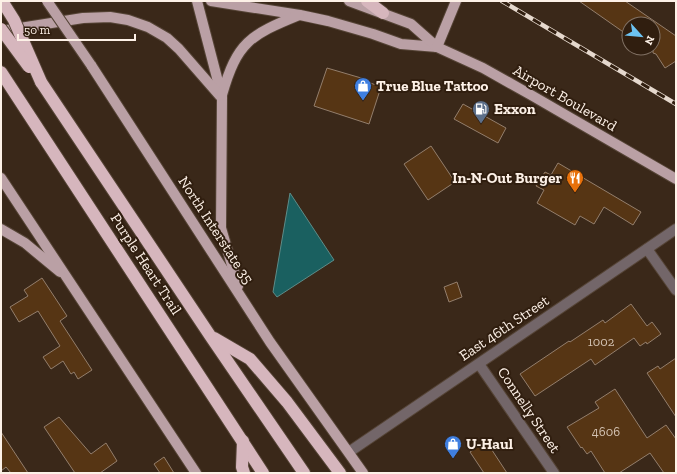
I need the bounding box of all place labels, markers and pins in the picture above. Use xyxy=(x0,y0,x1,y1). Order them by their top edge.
shop icon: True Blue Tattoo xyxy=(353,76,373,101)
place label: True Blue Tattoo xyxy=(376,77,489,95)
fuel station icon: Exxon xyxy=(471,99,491,124)
place label: Exxon xyxy=(494,100,536,118)
restaurant icon: In-N-Out Burger xyxy=(565,168,585,193)
place label: In-N-Out Burger xyxy=(452,169,562,187)
shop icon: U-Haul xyxy=(443,434,463,459)
place label: U-Haul xyxy=(466,435,513,453)

